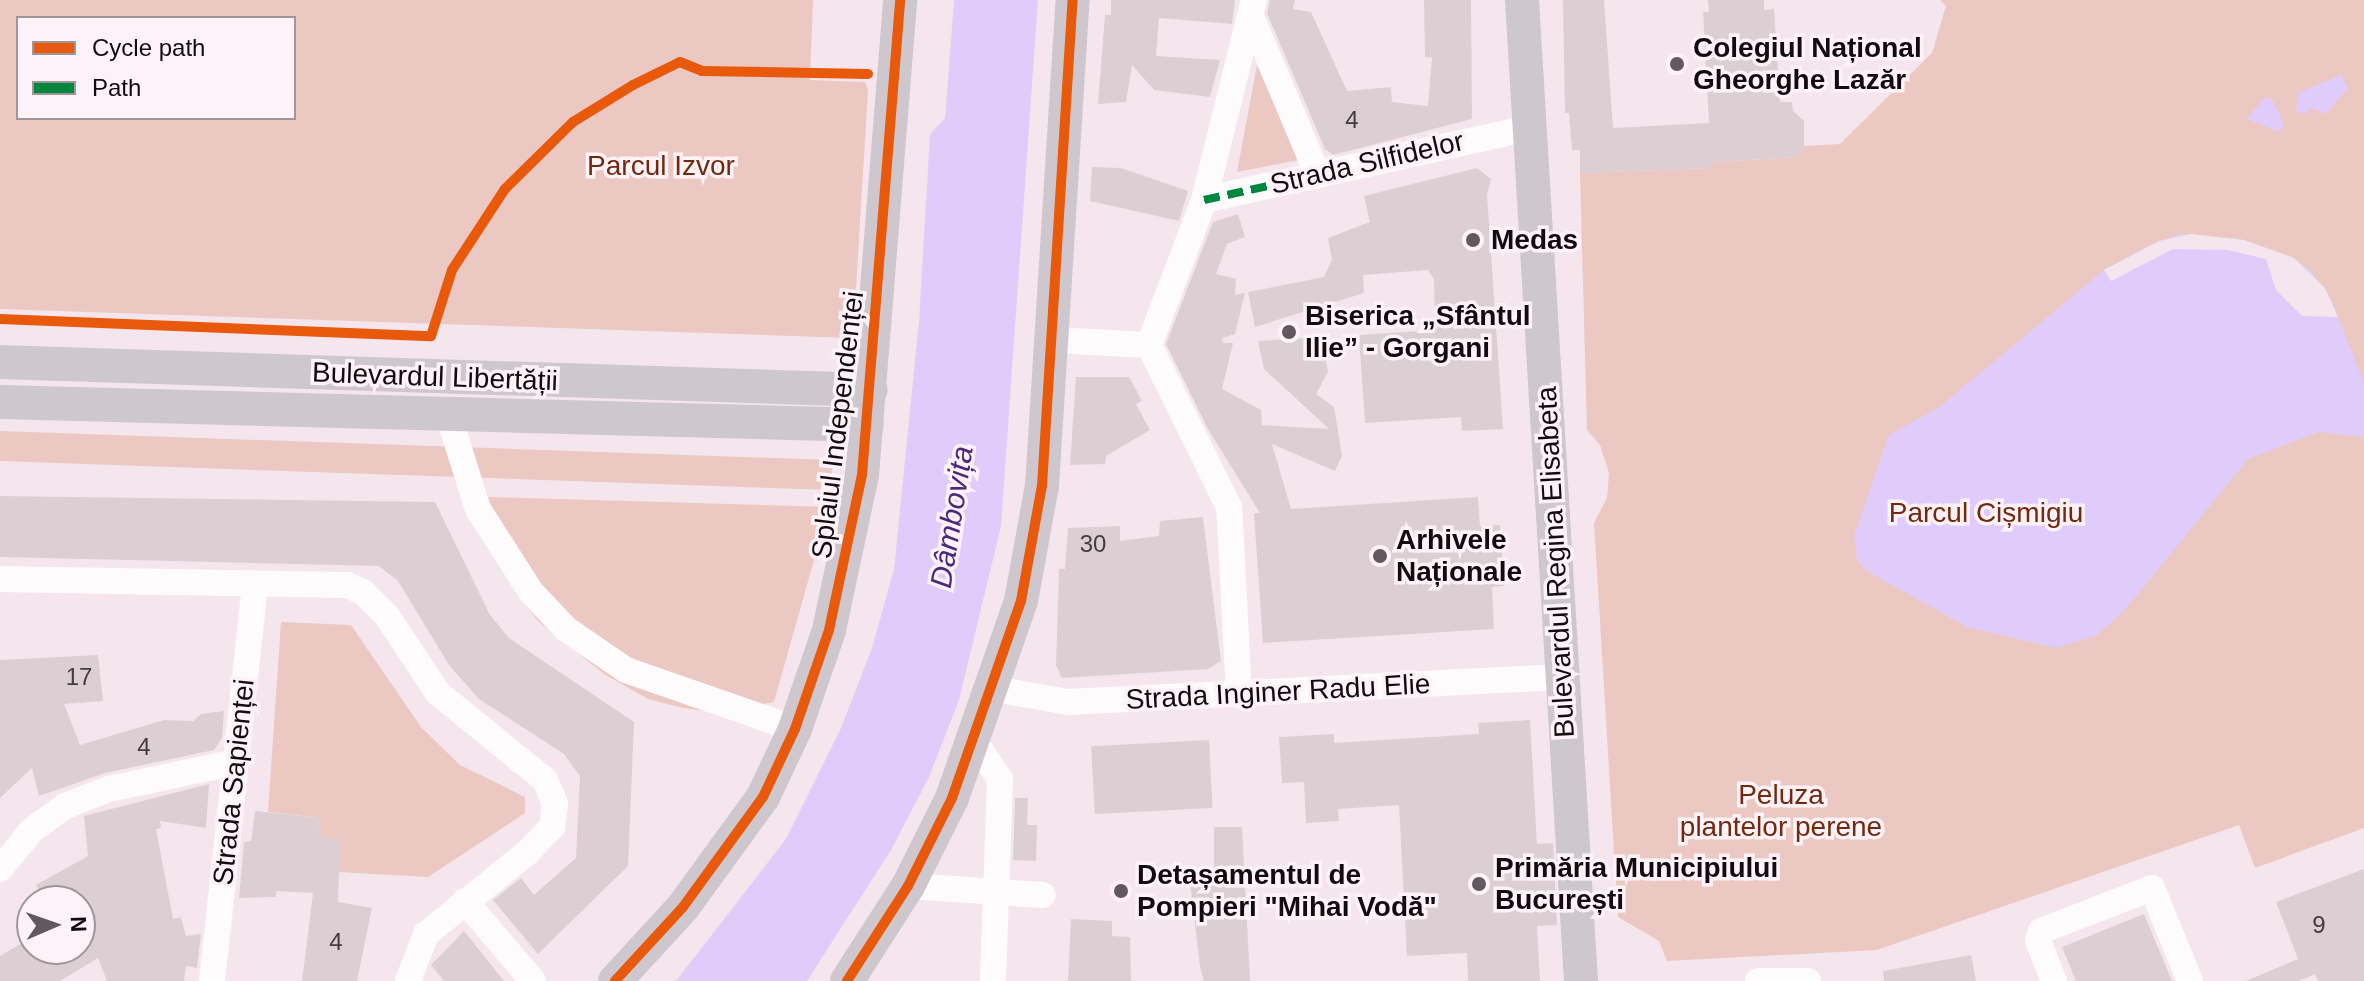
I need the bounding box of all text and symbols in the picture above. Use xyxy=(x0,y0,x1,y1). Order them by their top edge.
legend xyxy=(16,16,296,120)
place label: Colegiul Național Gheorghe Lazăr xyxy=(1693,31,1922,97)
text: Cycle path xyxy=(92,34,205,61)
marker: Colegiul Național Gheorghe Lazăr xyxy=(1668,55,1686,73)
text: Path xyxy=(92,74,141,101)
house number: 4 xyxy=(1345,106,1359,134)
street label: Strada Silfidelor xyxy=(1267,124,1467,202)
park label: Parcul Izvor xyxy=(587,149,735,183)
place label: Medas xyxy=(1491,223,1578,257)
marker: Medas xyxy=(1462,229,1484,251)
street label: Splaiul Independenței xyxy=(805,289,871,561)
place label: Biserica „Sfântul Ilie” - Gorgani xyxy=(1305,299,1531,365)
marker: Biserica „Sfântul Ilie” - Gorgani xyxy=(1280,323,1298,341)
street label: Bulevardul Libertății xyxy=(312,356,558,398)
street label: Bulevardul Regina Elisabeta xyxy=(1530,385,1582,739)
water label: Dâmbovița xyxy=(923,443,981,591)
park label: Parcul Cișmigiu xyxy=(1889,496,2083,530)
place label: Arhivele Naționale xyxy=(1396,523,1522,589)
house number: 30 xyxy=(1080,530,1106,558)
marker: Arhivele Naționale xyxy=(1371,547,1389,565)
house number: 17 xyxy=(66,663,92,691)
street label: Strada Inginer Radu Elie xyxy=(1125,667,1431,717)
street label: Strada Sapienței xyxy=(206,677,262,887)
house number: 4 xyxy=(137,733,151,761)
park label: Peluza plantelor perene xyxy=(1680,778,1882,844)
place label: Primăria Municipiului București xyxy=(1495,851,1778,917)
place label: Detașamentul de Pompieri "Mihai Vodă" xyxy=(1137,858,1437,924)
marker: Primăria Municipiului București xyxy=(1470,875,1488,893)
marker: Detașamentul de Pompieri "Mihai Vodă" xyxy=(1112,882,1130,900)
north arrow xyxy=(16,885,96,965)
house number: 9 xyxy=(2312,911,2326,939)
text: N xyxy=(66,916,91,933)
house number: 4 xyxy=(329,928,343,956)

